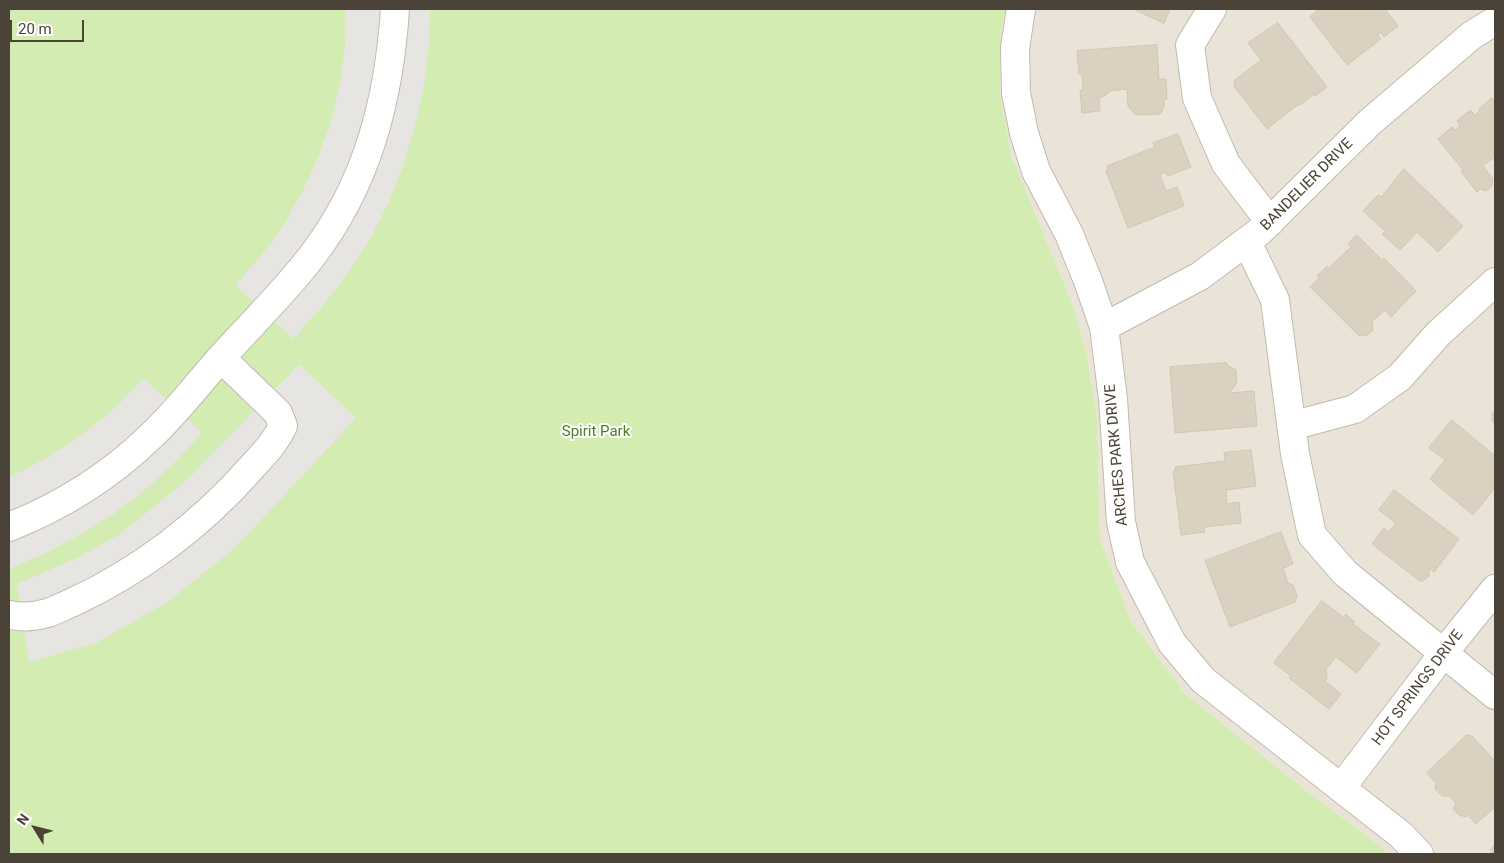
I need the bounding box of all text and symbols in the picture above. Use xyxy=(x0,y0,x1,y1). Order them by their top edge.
scale bar xyxy=(12,10,86,42)
text: 20 m xyxy=(18,20,52,38)
street label: BANDELIER DRIVE xyxy=(1257,135,1357,235)
street label: ARCHES PARK DRIVE xyxy=(1102,383,1132,527)
park label: Spirit Park xyxy=(562,423,630,441)
street label: HOT SPRINGS DRIVE xyxy=(1369,627,1467,749)
north arrow xyxy=(10,803,60,853)
text: N xyxy=(13,810,32,828)

